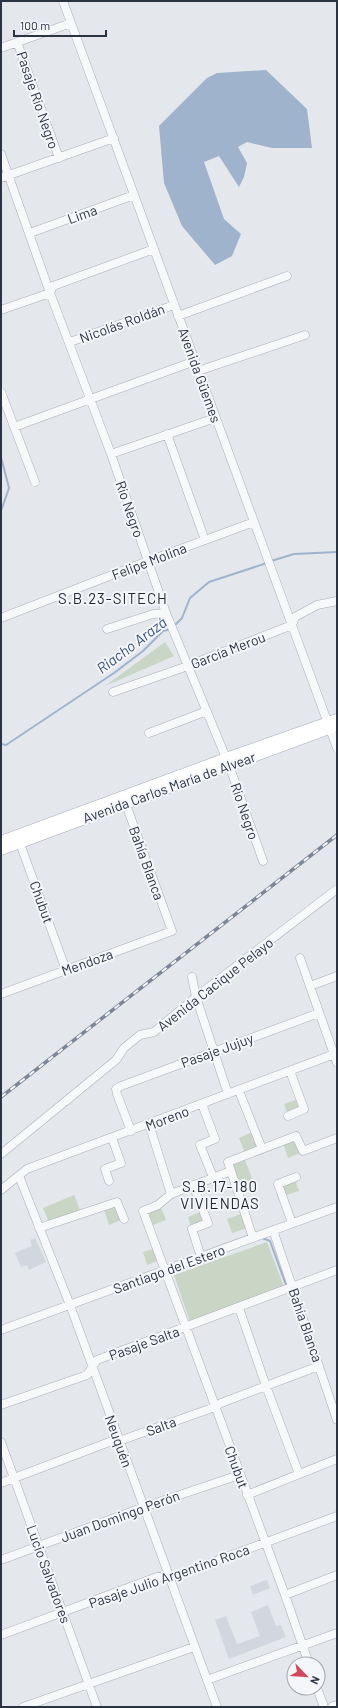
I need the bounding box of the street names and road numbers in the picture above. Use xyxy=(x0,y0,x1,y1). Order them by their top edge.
street label: Pasaje Río Negro xyxy=(13,49,63,151)
street label: Lima xyxy=(65,201,99,227)
street label: Nicolás Roldán xyxy=(77,300,167,346)
street label: Avenida Güemes xyxy=(175,325,225,425)
street label: Río Negro xyxy=(112,478,148,540)
street label: Felipe Molina xyxy=(109,539,189,583)
street label: García Merou xyxy=(188,628,268,672)
street label: Avenida Carlos María de Alvear xyxy=(80,748,258,826)
street label: Río Negro xyxy=(227,780,263,842)
street label: Bahía Blanca xyxy=(126,824,168,902)
street label: Chubut xyxy=(27,879,57,925)
street label: Avenida Cacique Pelayo xyxy=(154,934,276,1034)
street label: Mendoza xyxy=(59,945,115,979)
street label: Pasaje Jujuy xyxy=(178,1029,256,1071)
street label: Moreno xyxy=(143,1102,191,1134)
street label: Santiago del Estero xyxy=(111,1241,227,1297)
street label: Bahía Blanca xyxy=(285,1286,327,1364)
street label: Pasaje Salta xyxy=(106,1322,182,1364)
street label: Neuquén xyxy=(102,1412,136,1470)
street label: Salta xyxy=(144,1413,178,1439)
street label: Chubut xyxy=(222,1444,252,1490)
street label: Juan Domingo Perón xyxy=(58,1487,182,1545)
street label: Lucio Salvadores xyxy=(23,1523,75,1626)
street label: Pasaje Julio Argentino Roca xyxy=(86,1540,252,1612)

